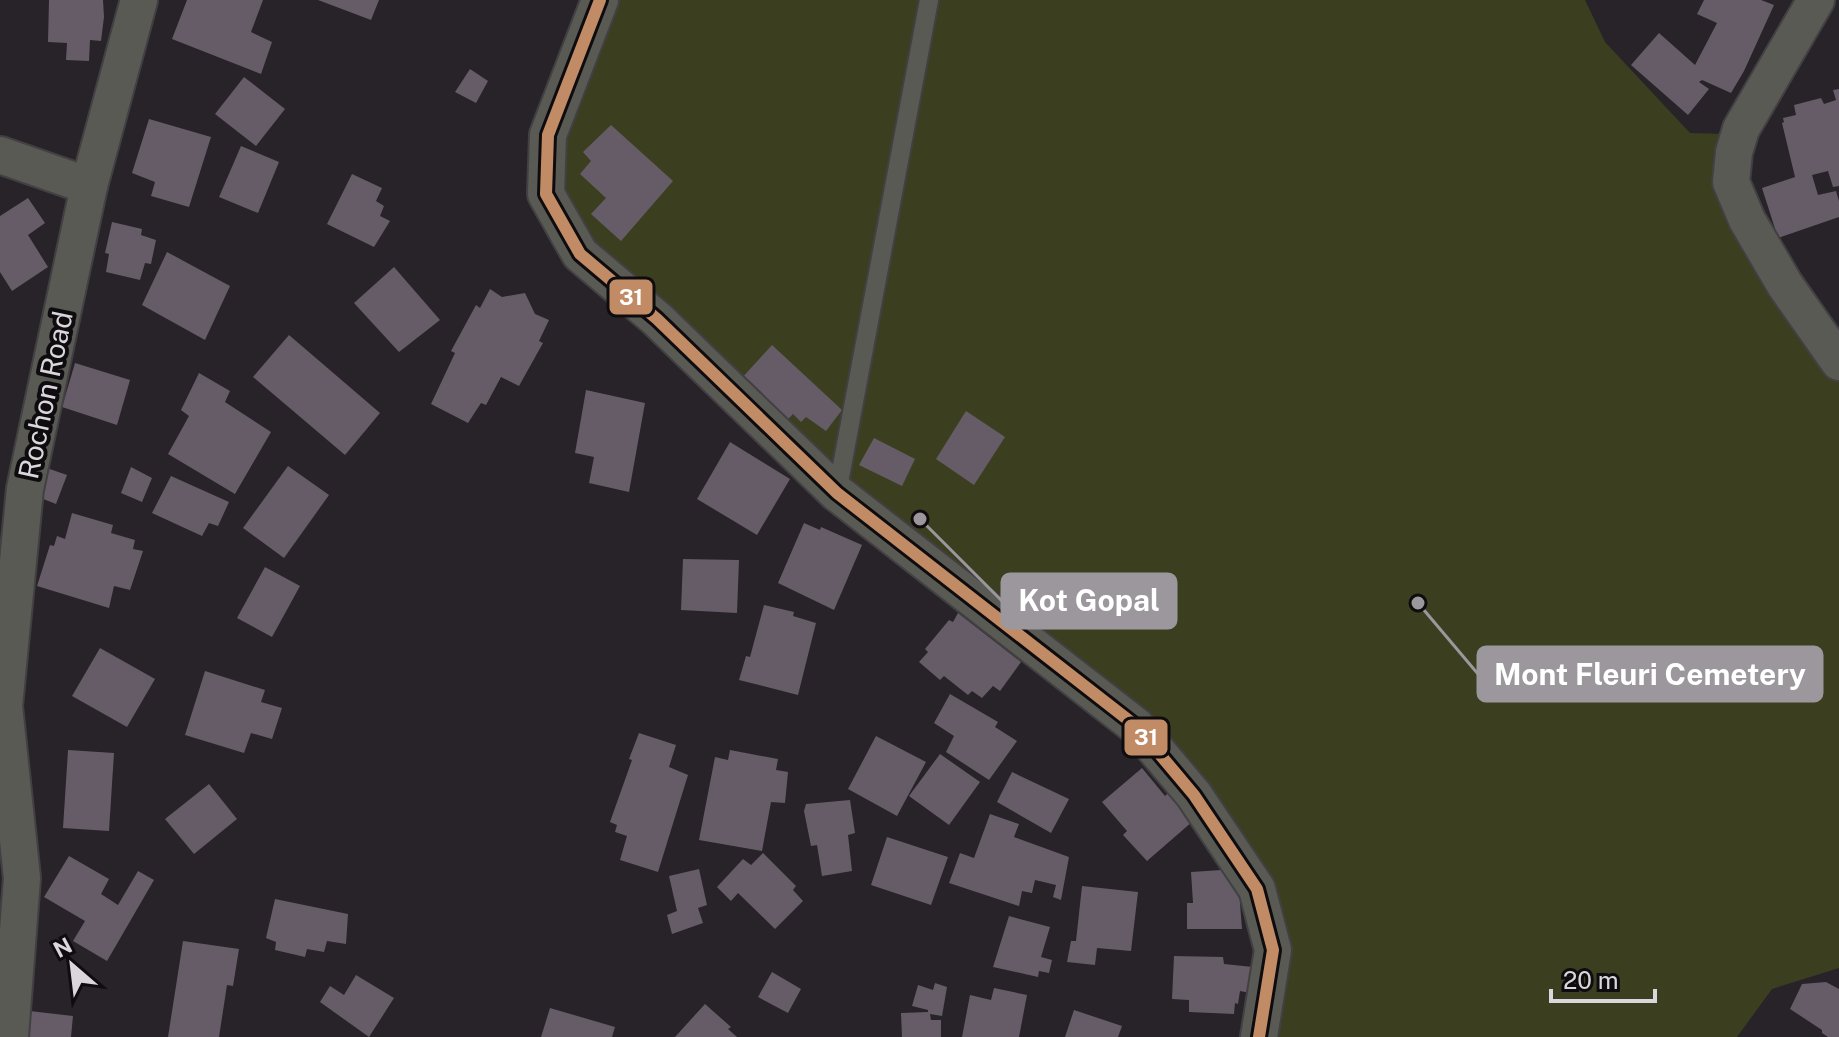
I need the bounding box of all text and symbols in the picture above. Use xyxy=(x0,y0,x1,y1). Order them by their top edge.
line badge: 31 xyxy=(608,278,654,316)
text: 31 xyxy=(619,284,643,310)
street label: Rochon Road xyxy=(11,308,79,482)
callout: Kot Gopal xyxy=(1002,574,1176,628)
text: Kot Gopal xyxy=(1018,582,1160,618)
callout: Mont Fleuri Cemetery xyxy=(1478,647,1822,701)
text: Mont Fleuri Cemetery xyxy=(1494,656,1806,692)
line badge: 31 xyxy=(1123,718,1169,757)
text: 31 xyxy=(1134,724,1158,750)
north arrow xyxy=(32,925,112,1005)
text: N xyxy=(49,932,76,963)
scale bar xyxy=(1551,953,1655,1003)
text: 20 m xyxy=(1563,966,1619,994)

